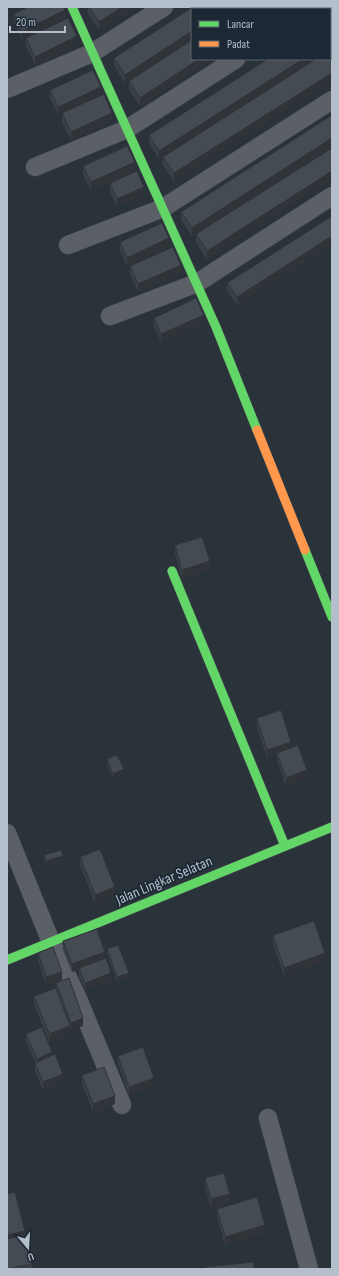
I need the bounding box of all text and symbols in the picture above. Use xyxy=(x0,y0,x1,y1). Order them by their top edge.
scale bar xyxy=(10,8,65,34)
legend xyxy=(191,8,331,60)
text: 20 m xyxy=(16,15,36,30)
text: Lancar xyxy=(227,17,254,32)
text: Padat xyxy=(227,37,250,52)
street label: Jalan Lingkar Selatan xyxy=(112,852,215,910)
north arrow xyxy=(8,1228,48,1268)
text: U xyxy=(26,1250,36,1264)

